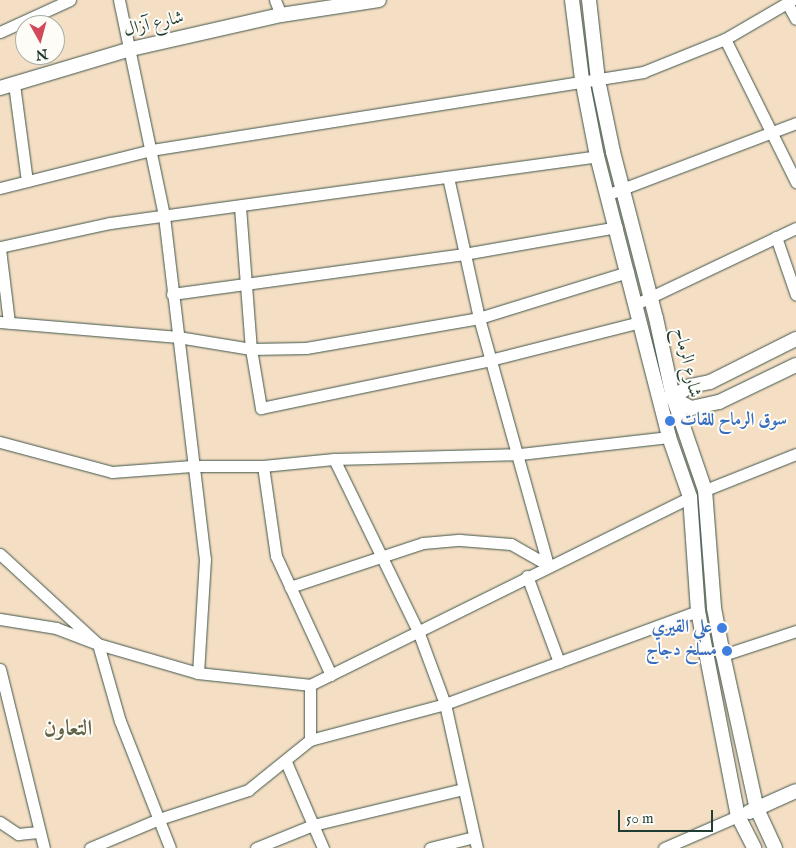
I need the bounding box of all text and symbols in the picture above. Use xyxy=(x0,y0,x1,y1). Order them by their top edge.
street label: شارع آزال xyxy=(122,8,186,42)
north arrow xyxy=(15,15,65,65)
text: N xyxy=(35,44,49,64)
street label: شارع الرماح xyxy=(667,326,705,400)
place label: سوق الرماح للقات xyxy=(680,410,787,432)
marker: سوق الرماح للقات xyxy=(664,415,676,427)
place label: علي القيري xyxy=(652,617,712,639)
marker: علي القيري xyxy=(716,622,728,634)
place label: مسلخ دجاج xyxy=(646,640,717,662)
marker: مسلخ دجاج xyxy=(721,645,733,657)
district label: التعاون xyxy=(44,717,92,743)
scale bar xyxy=(621,800,716,832)
text: 50 m xyxy=(626,809,654,828)

